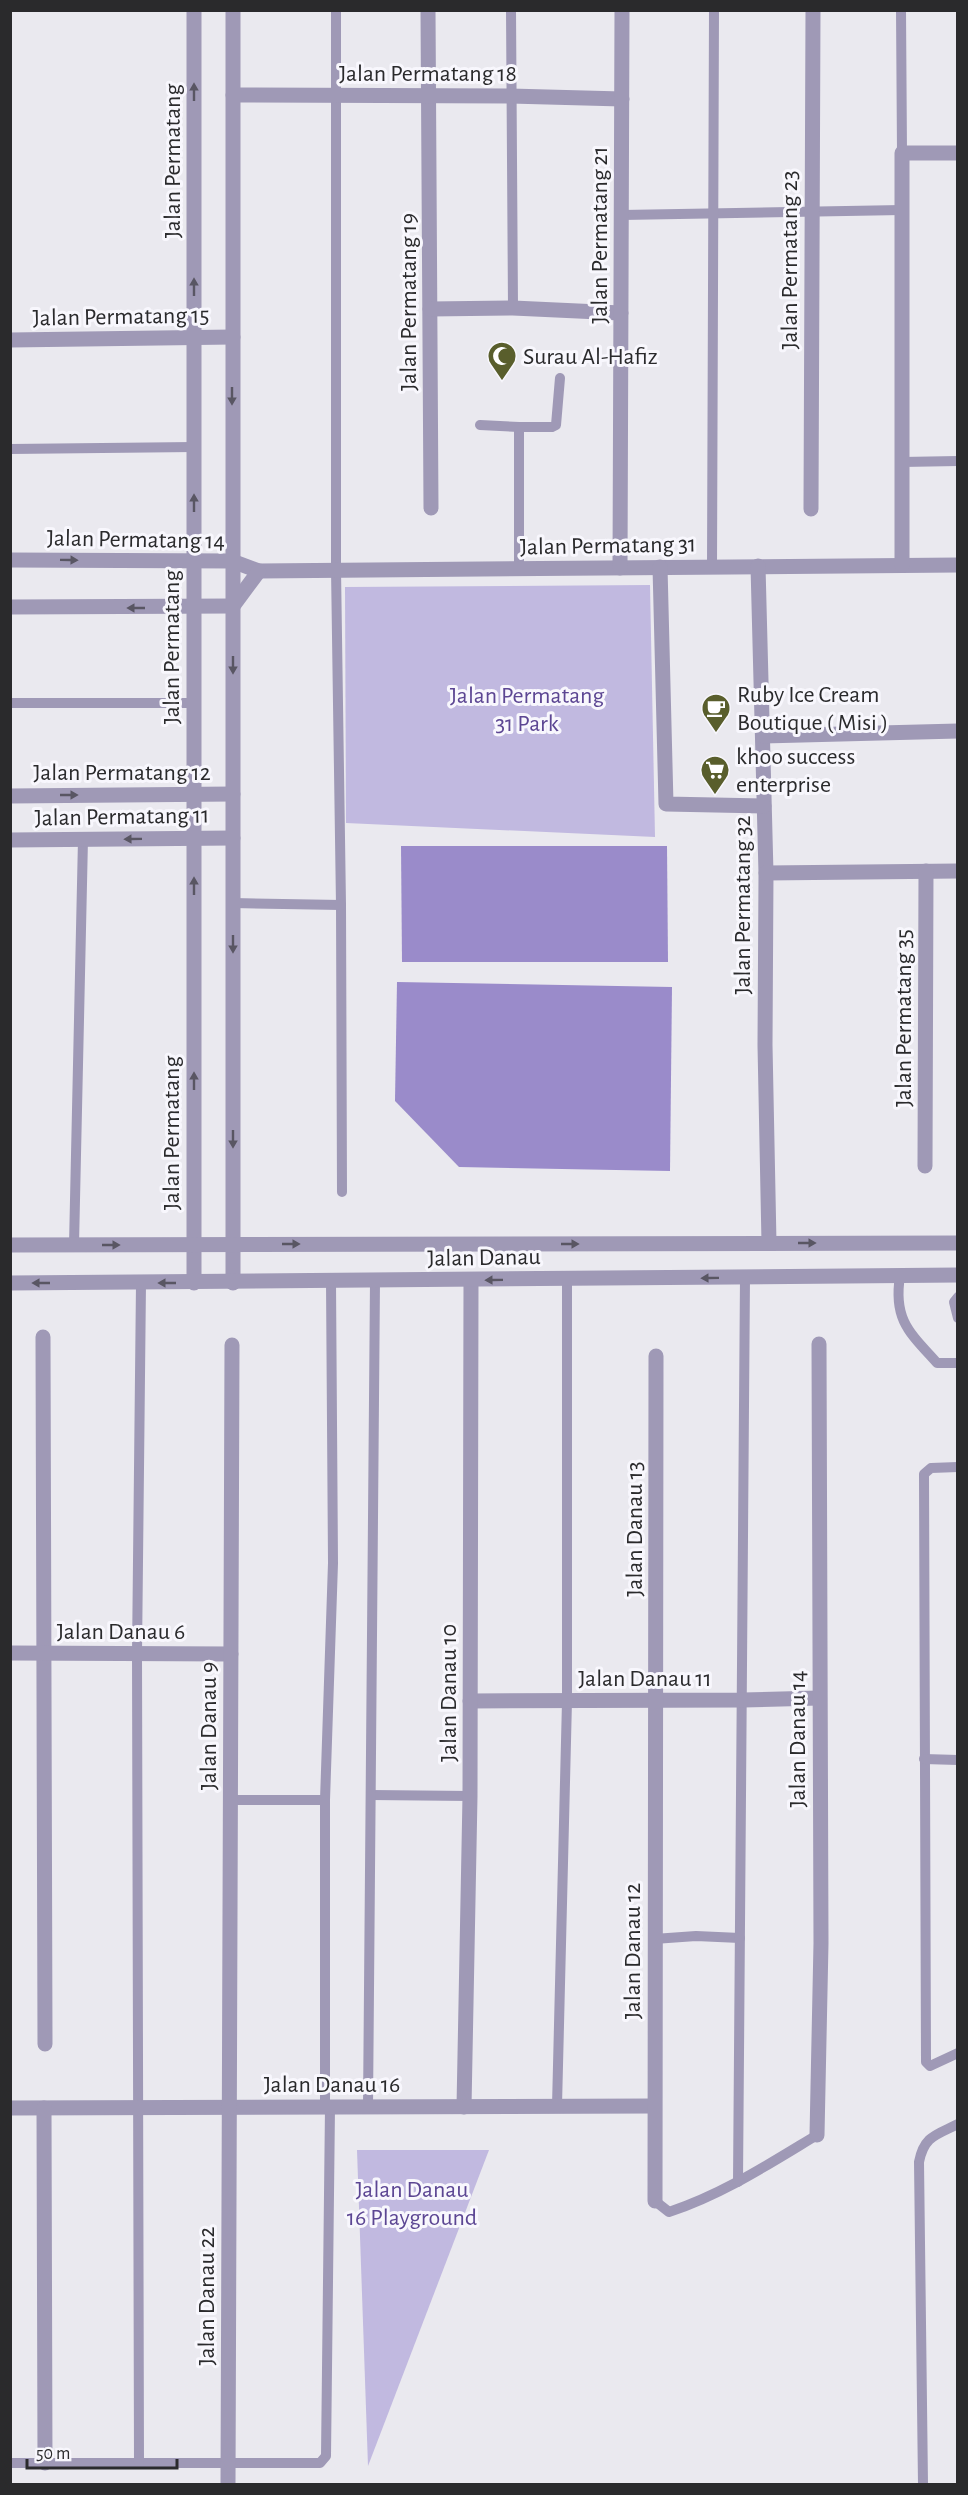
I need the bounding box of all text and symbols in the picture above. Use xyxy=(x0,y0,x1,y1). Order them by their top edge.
street label: Jalan Permatang 18 xyxy=(339,62,517,86)
one-way arrow xyxy=(189,83,199,102)
street label: Jalan Permatang xyxy=(161,84,185,238)
street label: Jalan Permatang 21 xyxy=(588,146,612,324)
street label: Jalan Permatang 23 xyxy=(778,170,802,350)
street label: Jalan Permatang 19 xyxy=(397,213,421,391)
one-way arrow xyxy=(189,278,199,297)
street label: Jalan Permatang 15 xyxy=(33,303,210,331)
mosque icon: Surau Al-Hafiz xyxy=(486,340,518,382)
place label: Surau Al-Hafiz xyxy=(523,345,658,369)
one-way arrow xyxy=(227,386,237,405)
one-way arrow xyxy=(189,494,199,513)
street label: Jalan Permatang 14 xyxy=(47,526,225,554)
street label: Jalan Permatang 31 xyxy=(520,532,696,560)
one-way arrow xyxy=(59,555,78,565)
street label: Jalan Permatang xyxy=(160,570,184,724)
one-way arrow xyxy=(126,603,145,613)
one-way arrow xyxy=(228,655,238,674)
place label: Ruby Ice Cream Boutique ( Misi ) xyxy=(737,683,888,735)
park label: Jalan Permatang 31 Park xyxy=(450,684,604,736)
cafe icon: Ruby Ice Cream Boutique ( Misi ) xyxy=(700,692,732,734)
place label: khoo success enterprise xyxy=(736,745,855,797)
supermarket icon: khoo success enterprise xyxy=(699,754,731,796)
street label: Jalan Permatang 12 xyxy=(33,761,211,785)
one-way arrow xyxy=(59,790,78,800)
street label: Jalan Permatang 11 xyxy=(34,803,210,831)
street label: Jalan Permatang 32 xyxy=(731,815,755,995)
one-way arrow xyxy=(123,834,142,843)
one-way arrow xyxy=(189,876,199,895)
street label: Jalan Permatang 35 xyxy=(892,929,916,1107)
one-way arrow xyxy=(228,934,238,953)
street label: Jalan Permatang xyxy=(160,1056,184,1210)
one-way arrow xyxy=(189,1071,199,1090)
one-way arrow xyxy=(228,1129,238,1148)
one-way arrow xyxy=(798,1238,817,1248)
one-way arrow xyxy=(282,1239,301,1249)
one-way arrow xyxy=(561,1239,580,1249)
one-way arrow xyxy=(101,1240,120,1250)
street label: Jalan Danau xyxy=(427,1245,541,1271)
one-way arrow xyxy=(701,1273,720,1283)
one-way arrow xyxy=(485,1275,504,1285)
one-way arrow xyxy=(31,1278,50,1288)
one-way arrow xyxy=(158,1278,177,1288)
street label: Jalan Danau 13 xyxy=(623,1461,647,1597)
street label: Jalan Danau 6 xyxy=(57,1620,185,1644)
street label: Jalan Danau 10 xyxy=(437,1624,461,1762)
street label: Jalan Danau 9 xyxy=(197,1662,221,1790)
street label: Jalan Danau 11 xyxy=(578,1667,712,1691)
street label: Jalan Danau 14 xyxy=(786,1671,810,1808)
street label: Jalan Danau 12 xyxy=(621,1883,645,2019)
street label: Jalan Danau 16 xyxy=(264,2073,400,2097)
park label: Jalan Danau 16 Playground xyxy=(347,2178,477,2230)
street label: Jalan Danau 22 xyxy=(195,2226,219,2366)
scale bar xyxy=(27,2432,177,2470)
text: 50 m xyxy=(36,2445,70,2463)

